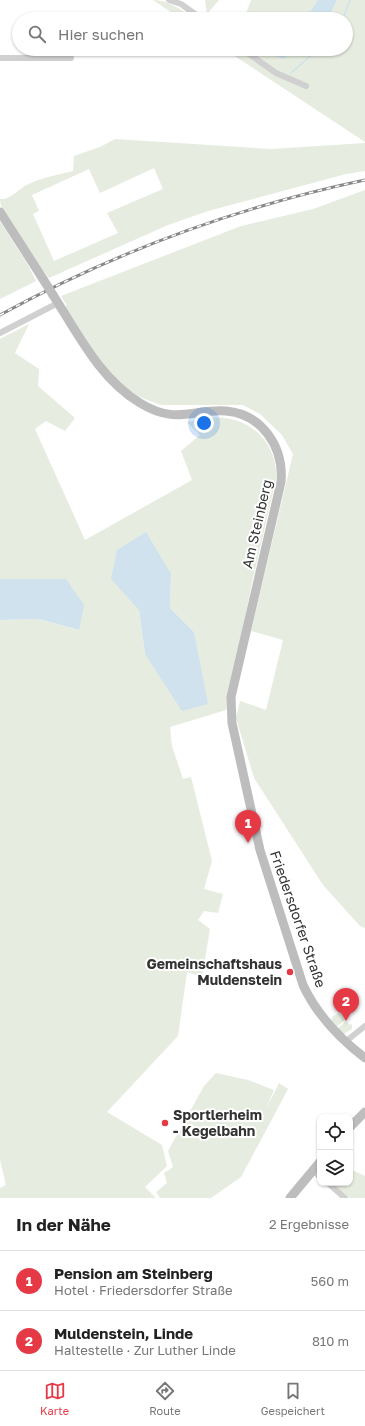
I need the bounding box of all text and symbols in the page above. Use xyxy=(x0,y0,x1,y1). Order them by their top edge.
search box xyxy=(12,12,353,56)
icon: search xyxy=(26,23,48,45)
text: Hier suchen xyxy=(58,25,144,43)
your location xyxy=(194,413,214,433)
street label: Am Steinberg xyxy=(238,478,275,570)
pin: 1 xyxy=(235,810,261,843)
street label: Friedersdorfer Straße xyxy=(267,848,330,990)
place label: Gemeinschaftshaus Muldenstein xyxy=(147,955,282,988)
marker: Gemeinschaftshaus Muldenstein xyxy=(285,967,295,977)
pin: 2 xyxy=(333,988,359,1021)
place label: Sportlerheim - Kegelbahn xyxy=(173,1106,262,1139)
map controls xyxy=(317,1114,353,1186)
button: locate xyxy=(317,1114,353,1150)
marker: Sportlerheim - Kegelbahn xyxy=(160,1118,170,1128)
button: layers xyxy=(317,1150,353,1186)
text: In der Nähe xyxy=(16,1214,111,1235)
text: 2 Ergebnisse xyxy=(269,1216,349,1232)
text: Pension am Steinberg xyxy=(54,1264,213,1282)
text: 1 xyxy=(26,1273,32,1289)
text: 560 m xyxy=(311,1273,349,1289)
text: Hotel · Friedersdorfer Straße xyxy=(54,1282,233,1298)
text: Muldenstein, Linde xyxy=(54,1324,193,1342)
text: 2 xyxy=(25,1333,33,1349)
text: 810 m xyxy=(312,1333,349,1349)
text: Haltestelle · Zur Luther Linde xyxy=(54,1342,236,1358)
tab: Karte xyxy=(40,1380,69,1417)
tab: Route xyxy=(149,1380,181,1417)
tab: Gespeichert xyxy=(261,1380,325,1417)

